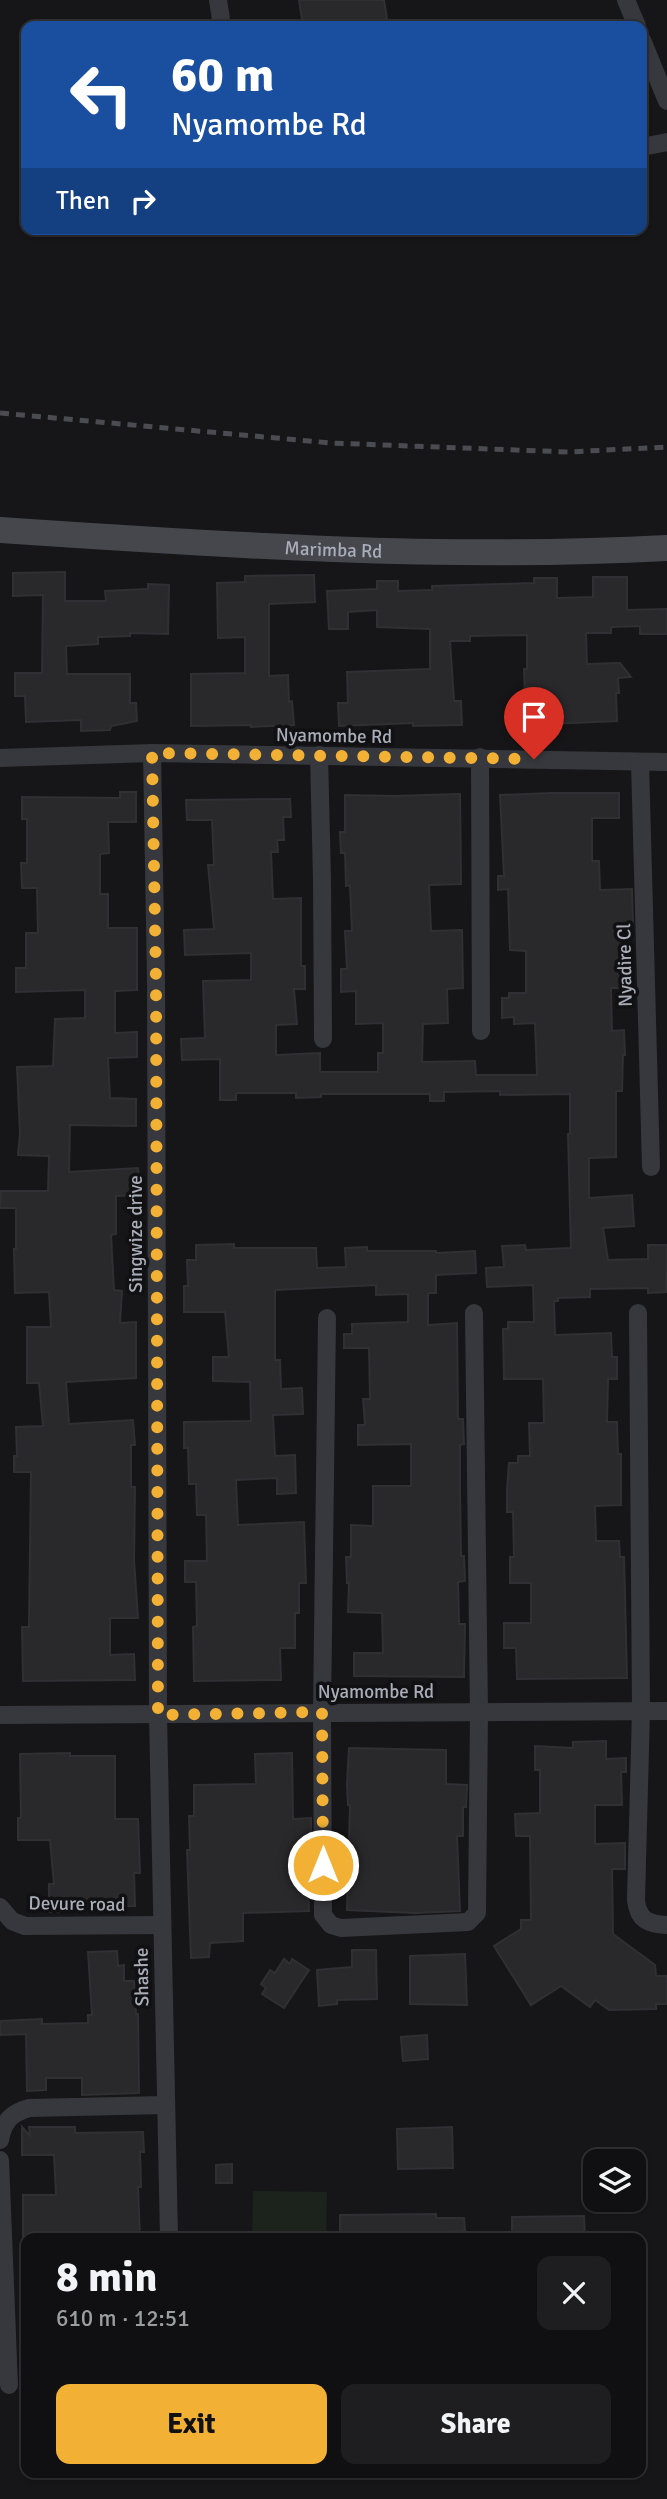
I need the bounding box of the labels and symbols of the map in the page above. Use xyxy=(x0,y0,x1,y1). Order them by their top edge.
street label: Marimba Rd xyxy=(284,536,383,564)
pin xyxy=(504,687,564,759)
street label: Nyamombe Rd xyxy=(276,723,392,749)
street label: Nyadire Cl xyxy=(612,923,638,1007)
street label: Singwize drive xyxy=(124,1175,148,1293)
street label: Nyamombe Rd xyxy=(318,1680,434,1704)
position arrow xyxy=(286,1828,360,1902)
street label: Devure road xyxy=(28,1891,126,1917)
street label: Shashe xyxy=(129,1947,155,2007)

